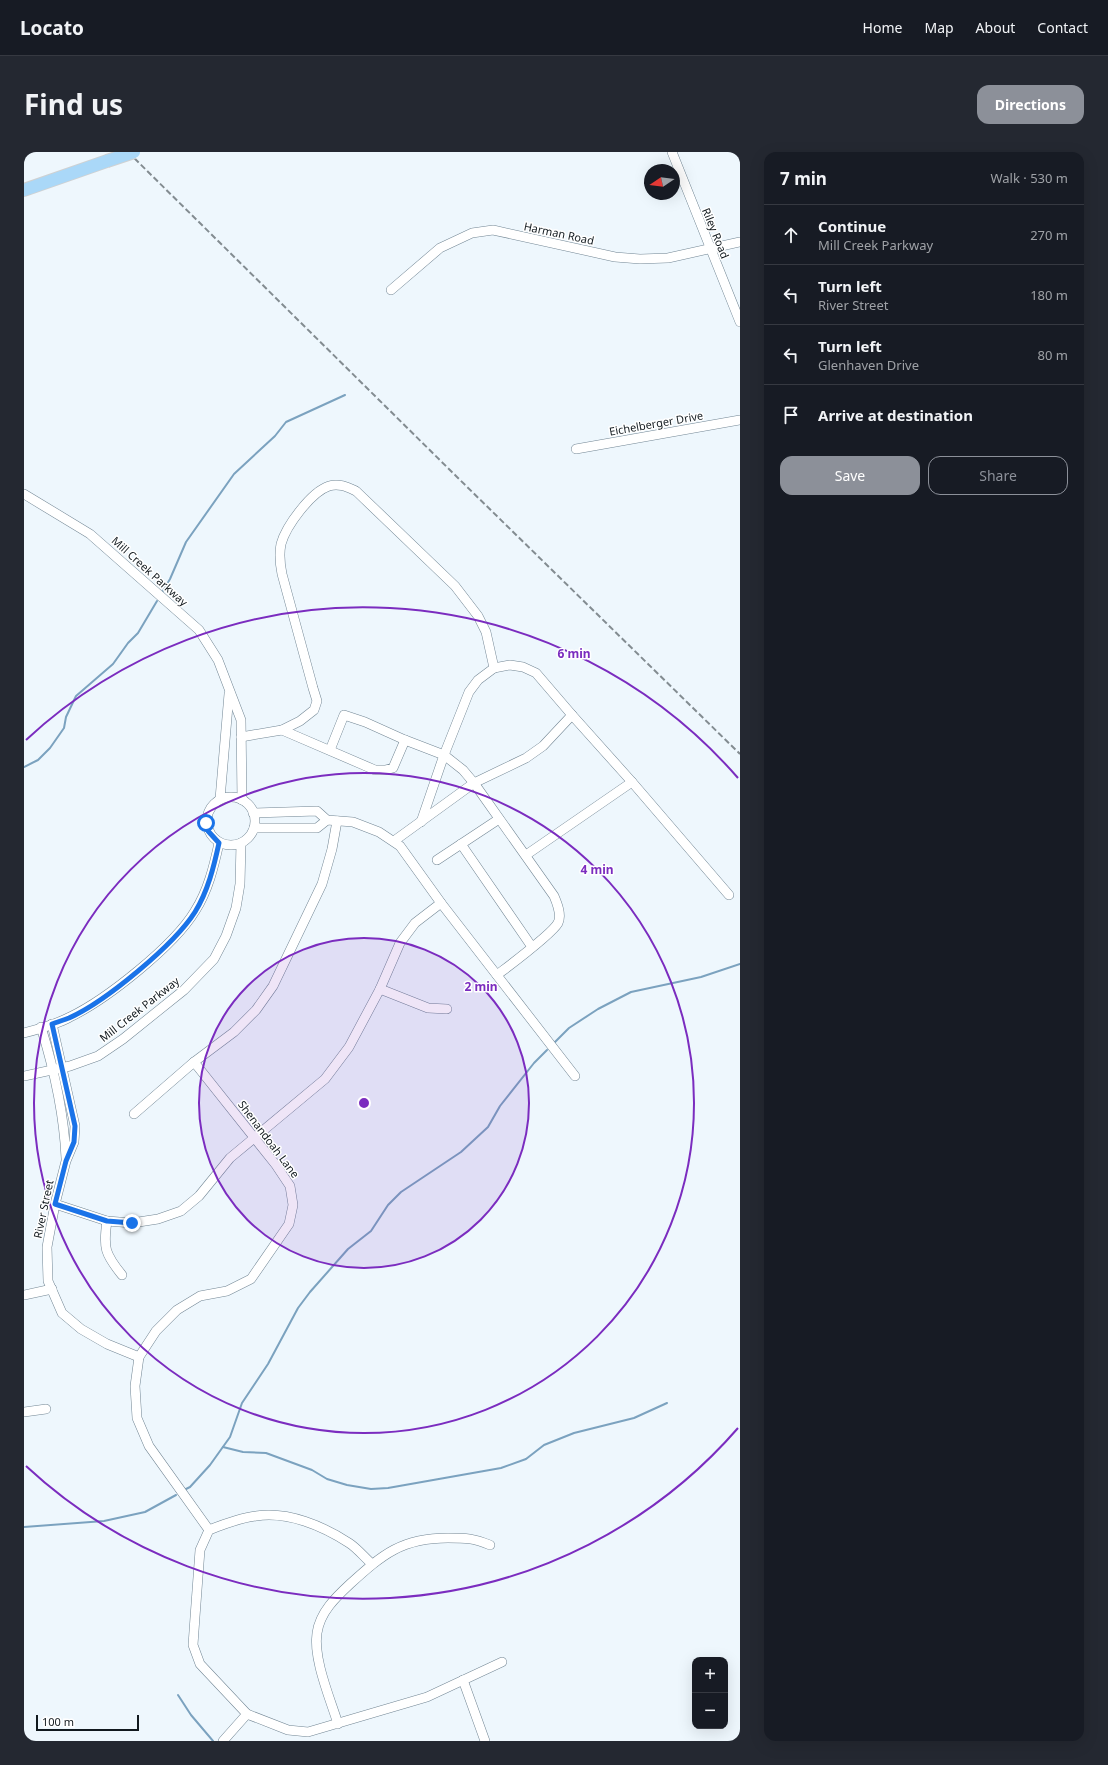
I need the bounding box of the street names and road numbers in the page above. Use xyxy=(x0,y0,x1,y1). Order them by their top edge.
street label: Riley Road xyxy=(699,205,733,261)
street label: Harman Road xyxy=(523,218,595,248)
street label: Eichelberger Drive xyxy=(608,407,704,439)
street label: Mill Creek Parkway xyxy=(109,533,192,609)
street label: Mill Creek Parkway xyxy=(96,973,182,1045)
street label: Shenandoah Lane xyxy=(235,1097,303,1181)
street label: River Street xyxy=(29,1178,57,1240)

